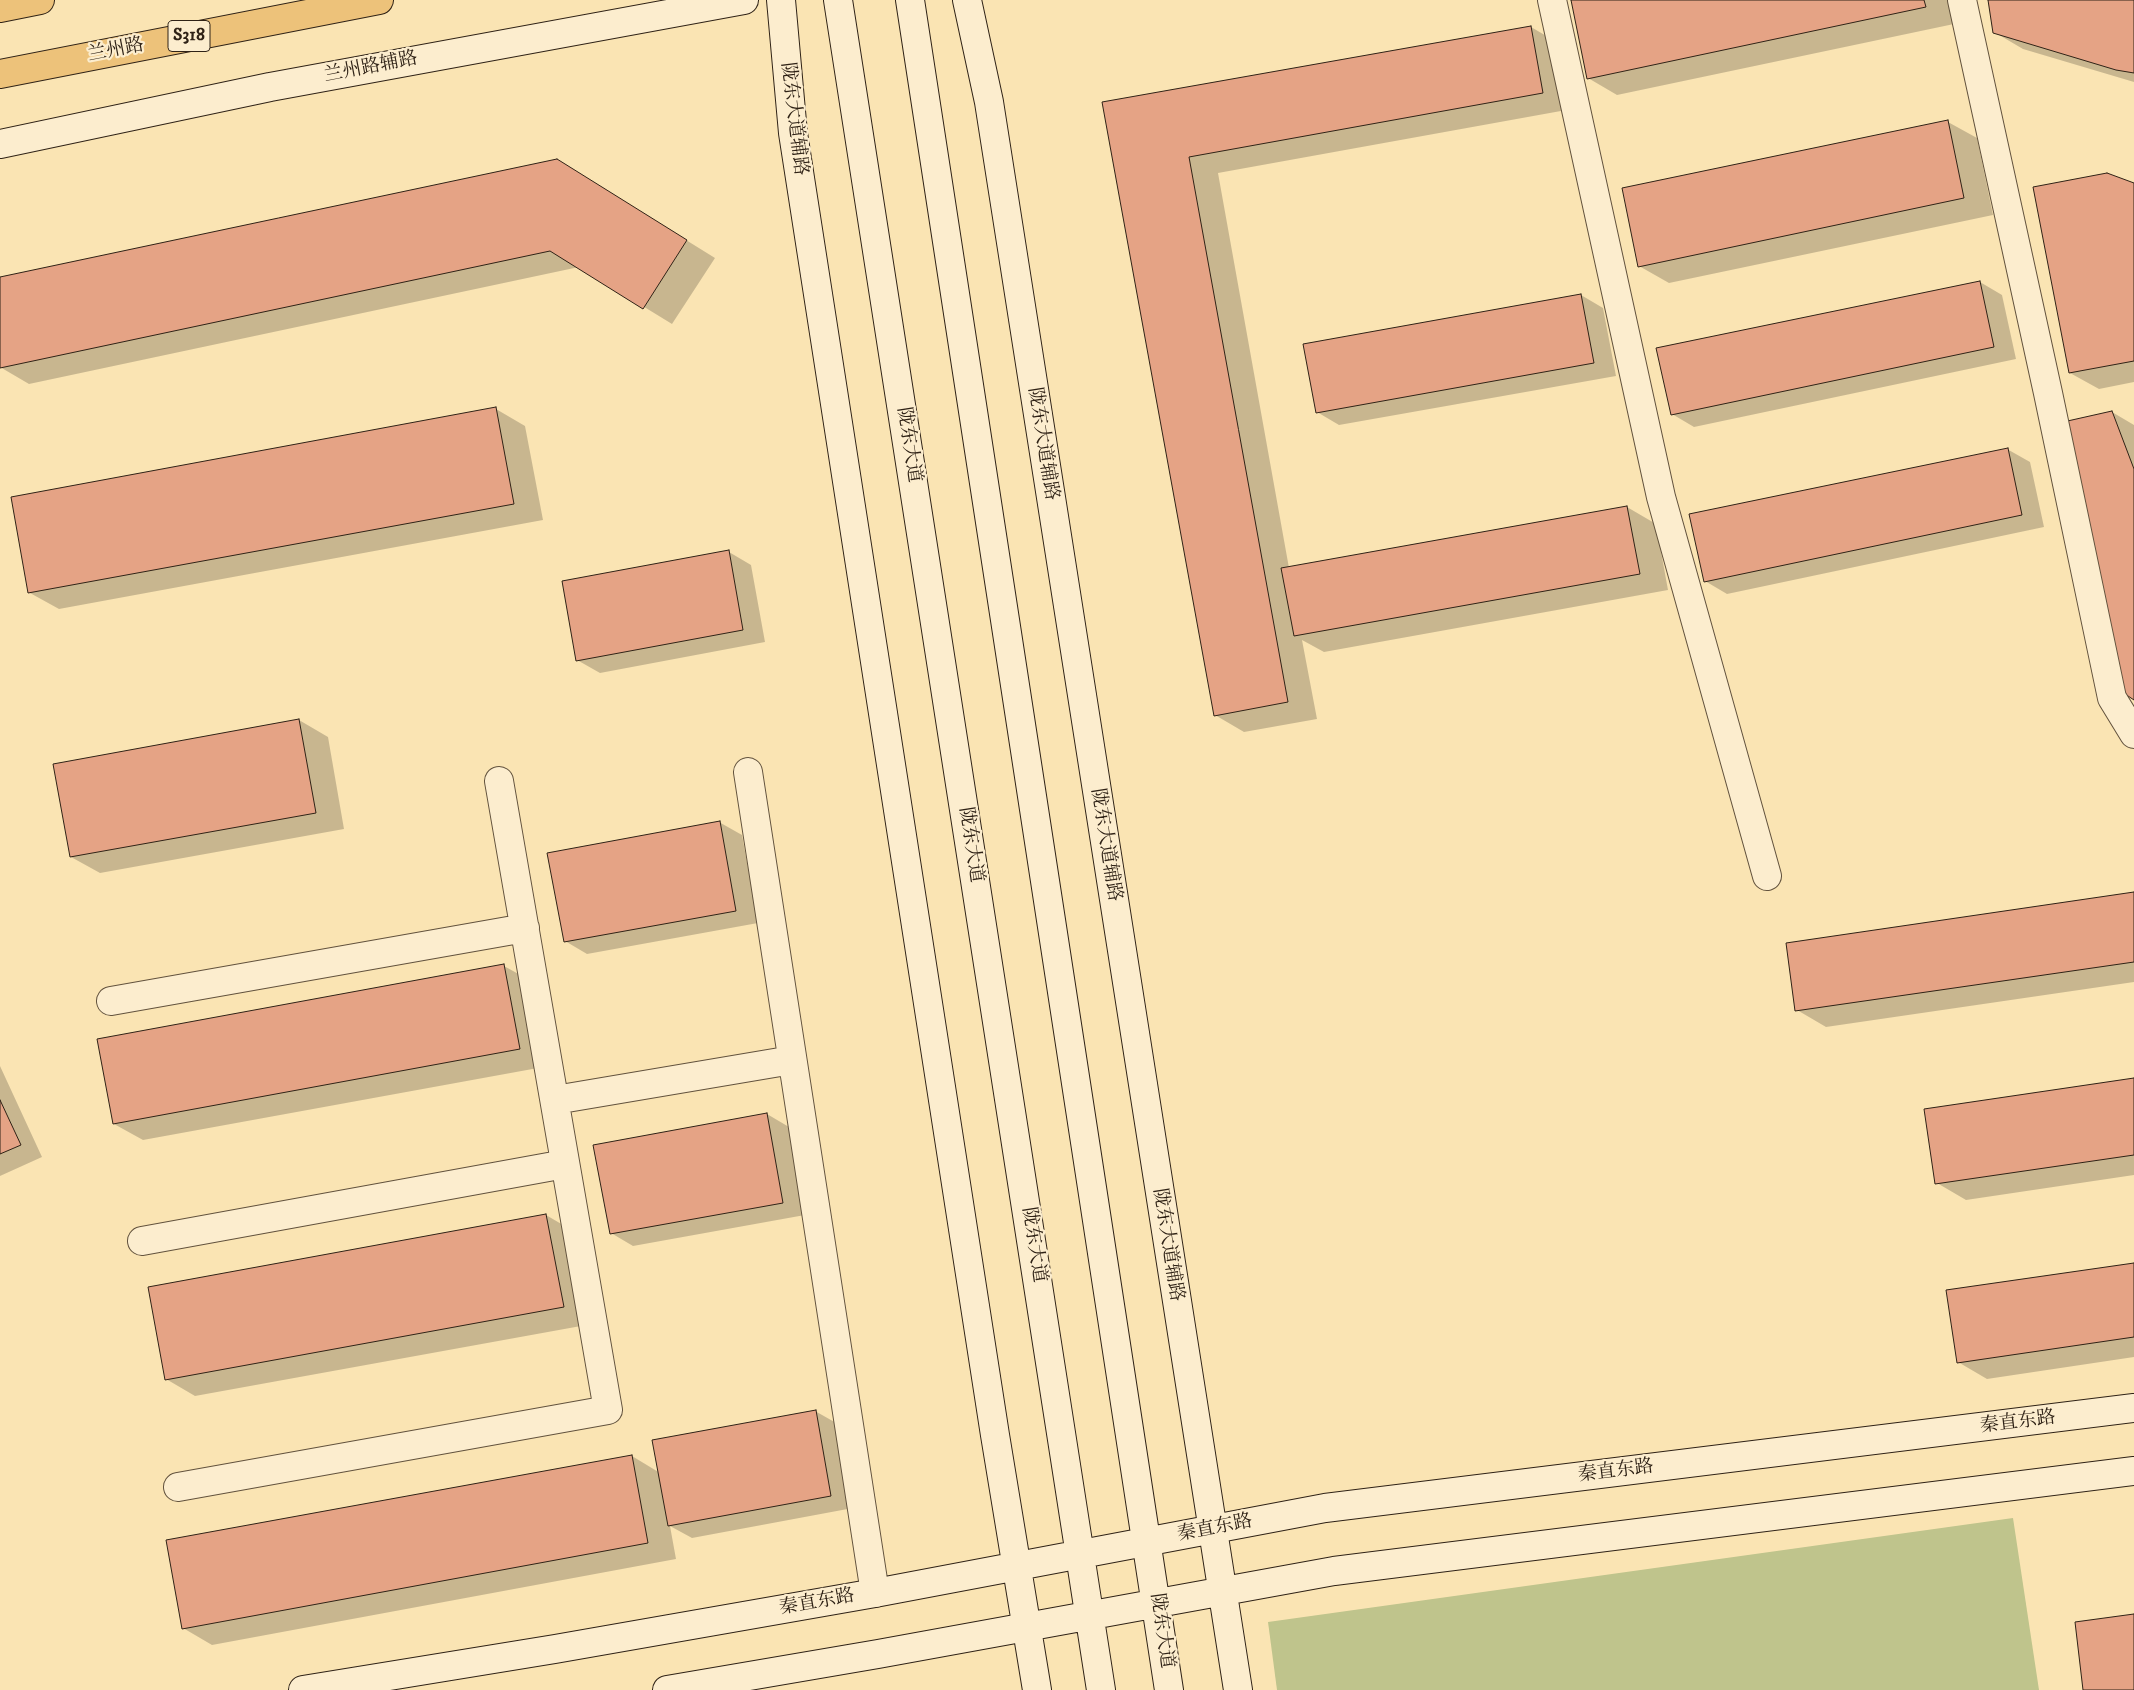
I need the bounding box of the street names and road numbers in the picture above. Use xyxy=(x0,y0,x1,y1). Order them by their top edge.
road number: S318 xyxy=(168,20,210,52)
street label: 兰州路 xyxy=(86,34,146,68)
street label: 兰州路辅路 xyxy=(322,48,420,88)
street label: 陇东大道辅路 xyxy=(775,61,811,177)
street label: 陇东大道辅路 xyxy=(1022,386,1062,502)
street label: 陇东大道 xyxy=(891,406,925,484)
street label: 陇东大道辅路 xyxy=(1085,787,1125,903)
street label: 陇东大道 xyxy=(953,806,987,884)
street label: 陇东大道辅路 xyxy=(1147,1187,1187,1303)
street label: 陇东大道 xyxy=(1016,1206,1050,1284)
street label: 秦直东路 xyxy=(1979,1407,2057,1439)
street label: 秦直东路 xyxy=(1577,1456,1655,1488)
street label: 秦直东路 xyxy=(1176,1511,1254,1547)
street label: 秦直东路 xyxy=(778,1585,856,1621)
street label: 陇东大道 xyxy=(1144,1592,1178,1670)

